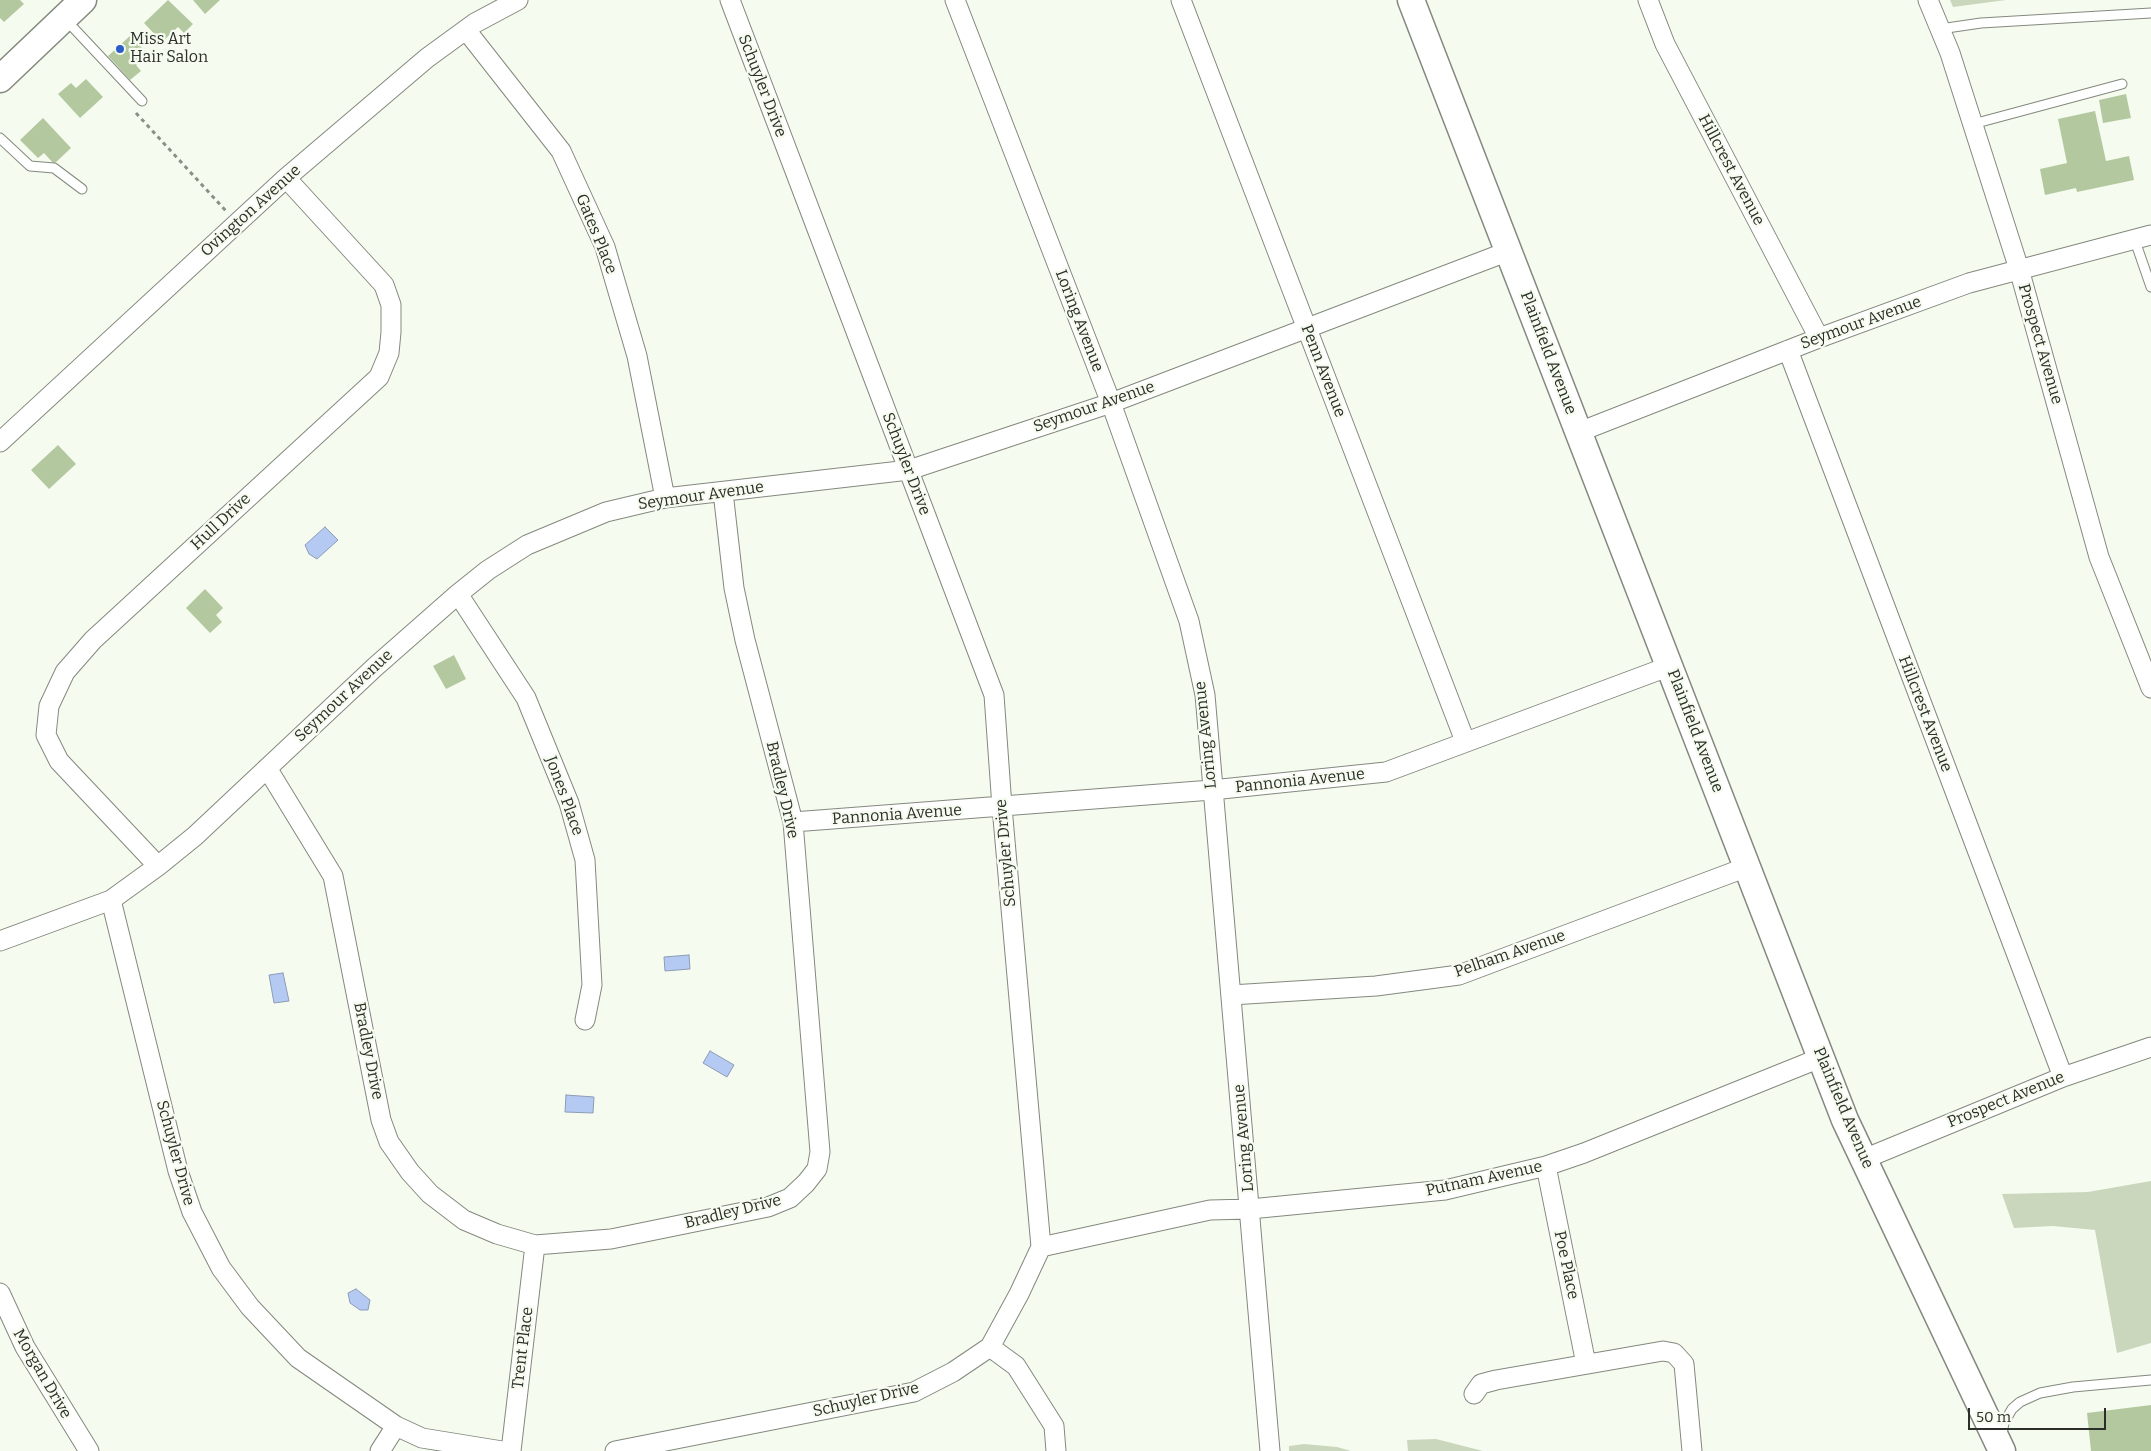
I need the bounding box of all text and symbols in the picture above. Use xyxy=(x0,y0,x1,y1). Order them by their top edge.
place label: Miss Art Hair Salon xyxy=(130,30,208,68)
street label: Schuyler Drive xyxy=(734,32,790,140)
marker: Miss Art Hair Salon xyxy=(114,43,126,55)
street label: Hillcrest Avenue xyxy=(1694,111,1768,229)
street label: Ovington Avenue xyxy=(197,161,305,261)
street label: Gates Place xyxy=(571,191,621,277)
street label: Loring Avenue xyxy=(1051,267,1107,375)
street label: Prospect Avenue xyxy=(2014,282,2066,406)
street label: Plainfield Avenue xyxy=(1516,289,1580,417)
street label: Seymour Avenue xyxy=(1798,292,1924,354)
street label: Penn Avenue xyxy=(1297,322,1349,420)
street label: Seymour Avenue xyxy=(1031,377,1157,437)
street label: Schuyler Drive xyxy=(878,410,934,518)
street label: Seymour Avenue xyxy=(637,478,765,514)
street label: Hull Drive xyxy=(187,490,255,554)
street label: Seymour Avenue xyxy=(291,646,397,746)
street label: Hillcrest Avenue xyxy=(1894,653,1956,775)
street label: Plainfield Avenue xyxy=(1663,667,1727,795)
street label: Loring Avenue xyxy=(1191,680,1221,790)
street label: Bradley Drive xyxy=(762,740,802,840)
street label: Jones Place xyxy=(541,754,587,838)
street label: Pannonia Avenue xyxy=(1234,765,1366,797)
street label: Schuyler Drive xyxy=(992,798,1020,908)
street label: Pannonia Avenue xyxy=(831,801,963,829)
street label: Pelham Avenue xyxy=(1452,926,1568,982)
street label: Bradley Drive xyxy=(349,1001,387,1101)
street label: Plainfield Avenue xyxy=(1809,1044,1877,1172)
street label: Prospect Avenue xyxy=(1945,1068,2067,1132)
street label: Loring Avenue xyxy=(1230,1083,1258,1193)
street label: Schuyler Drive xyxy=(152,1098,198,1208)
street label: Putnam Avenue xyxy=(1424,1157,1544,1201)
street label: Bradley Drive xyxy=(683,1191,783,1233)
street label: Poe Place xyxy=(1549,1229,1583,1301)
street label: Trent Place xyxy=(508,1306,538,1390)
street label: Morgan Drive xyxy=(9,1326,75,1422)
street label: Schuyler Drive xyxy=(811,1378,921,1422)
scale bar xyxy=(1971,1398,2108,1430)
text: 50 m xyxy=(1976,1408,2011,1426)

